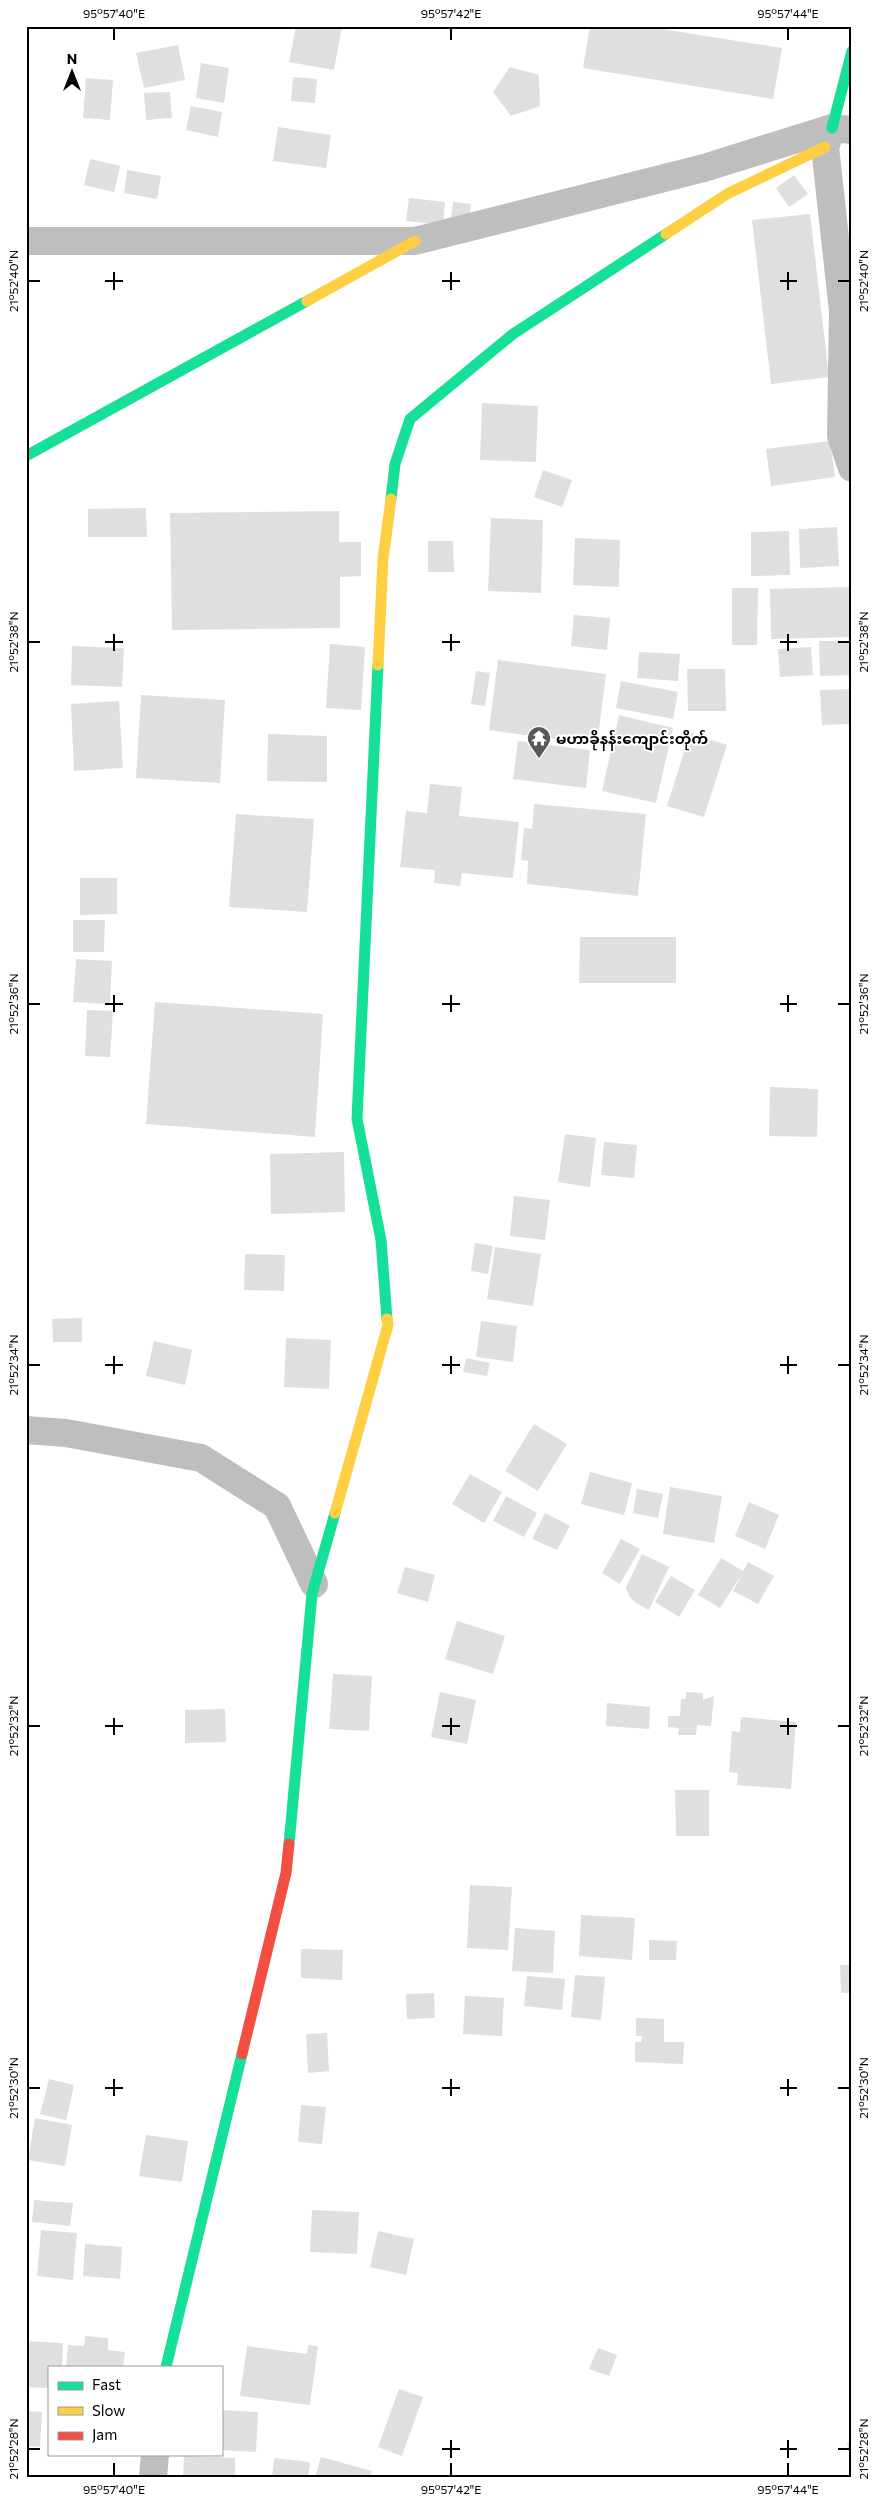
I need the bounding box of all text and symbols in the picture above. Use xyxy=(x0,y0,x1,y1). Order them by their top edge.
text: 95°57'40"E xyxy=(83,6,145,20)
text: 95°57'42"E xyxy=(421,6,481,20)
text: 95°57'44"E xyxy=(757,6,819,20)
north arrow xyxy=(48,48,98,98)
text: N xyxy=(67,50,77,67)
text: 21°52'40"N xyxy=(6,250,20,312)
text: 21°52'40"N xyxy=(856,250,870,312)
text: 21°52'38"N xyxy=(6,611,20,673)
text: 21°52'38"N xyxy=(856,611,870,673)
temple icon: မဟာခိုနန်းကျောင်းတိုက် xyxy=(526,725,552,759)
place label: မဟာခိုနန်းကျောင်းတိုက် xyxy=(556,729,708,751)
text: 21°52'36"N xyxy=(6,973,20,1035)
text: 21°52'36"N xyxy=(856,973,870,1035)
text: 21°52'34"N xyxy=(6,1334,20,1396)
text: 21°52'34"N xyxy=(856,1334,870,1396)
text: 21°52'32"N xyxy=(6,1696,20,1756)
text: 21°52'32"N xyxy=(856,1696,870,1756)
text: 21°52'30"N xyxy=(6,2057,20,2119)
text: 21°52'30"N xyxy=(856,2057,870,2119)
legend xyxy=(48,2366,222,2456)
text: Fast xyxy=(92,2375,121,2393)
text: Slow xyxy=(92,2401,125,2419)
text: 21°52'28"N xyxy=(6,2419,20,2479)
text: 21°52'28"N xyxy=(856,2419,870,2479)
text: Jam xyxy=(92,2425,117,2443)
text: 95°57'40"E xyxy=(83,2482,145,2496)
text: 95°57'42"E xyxy=(421,2482,481,2496)
text: 95°57'44"E xyxy=(757,2482,819,2496)

